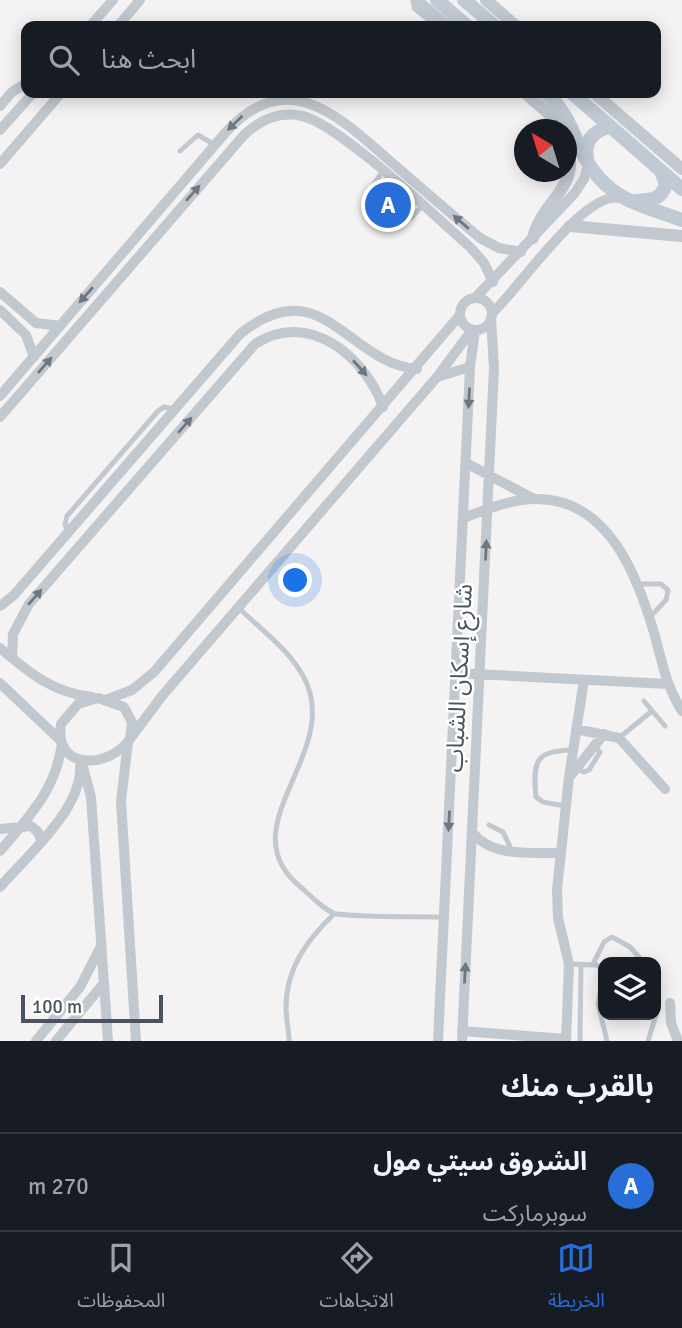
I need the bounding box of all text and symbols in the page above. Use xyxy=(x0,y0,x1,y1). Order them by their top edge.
search box xyxy=(21,21,661,98)
icon: search xyxy=(45,41,83,79)
text: ابحث هنا xyxy=(101,44,196,76)
one-way arrow xyxy=(227,115,244,131)
north arrow xyxy=(514,119,577,182)
pin: A xyxy=(365,179,411,231)
one-way arrow xyxy=(185,184,201,202)
one-way arrow xyxy=(453,215,470,230)
one-way arrow xyxy=(79,287,94,304)
one-way arrow xyxy=(37,357,52,374)
one-way arrow xyxy=(352,359,368,377)
one-way arrow xyxy=(463,387,474,409)
one-way arrow xyxy=(177,416,193,434)
one-way arrow xyxy=(480,539,491,561)
your location xyxy=(278,563,312,597)
street label: شارع إسكان الشباب xyxy=(439,583,481,773)
one-way arrow xyxy=(27,588,42,605)
one-way arrow xyxy=(443,810,454,832)
map controls xyxy=(598,957,661,1020)
button: layers xyxy=(598,957,661,1020)
one-way arrow xyxy=(460,962,471,984)
scale bar xyxy=(21,992,163,1024)
text: 100 m xyxy=(32,995,82,1019)
text: بالقرب منك xyxy=(501,1068,654,1105)
text: الشروق سيتي مول xyxy=(373,1146,587,1178)
text: 270 m xyxy=(28,1172,89,1201)
text: A xyxy=(624,1172,638,1201)
text: سوبرماركت xyxy=(483,1199,587,1228)
tab: المحفوظات xyxy=(77,1239,165,1321)
tab: الاتجاهات xyxy=(320,1239,394,1321)
tab: الخريطة xyxy=(548,1239,605,1321)

